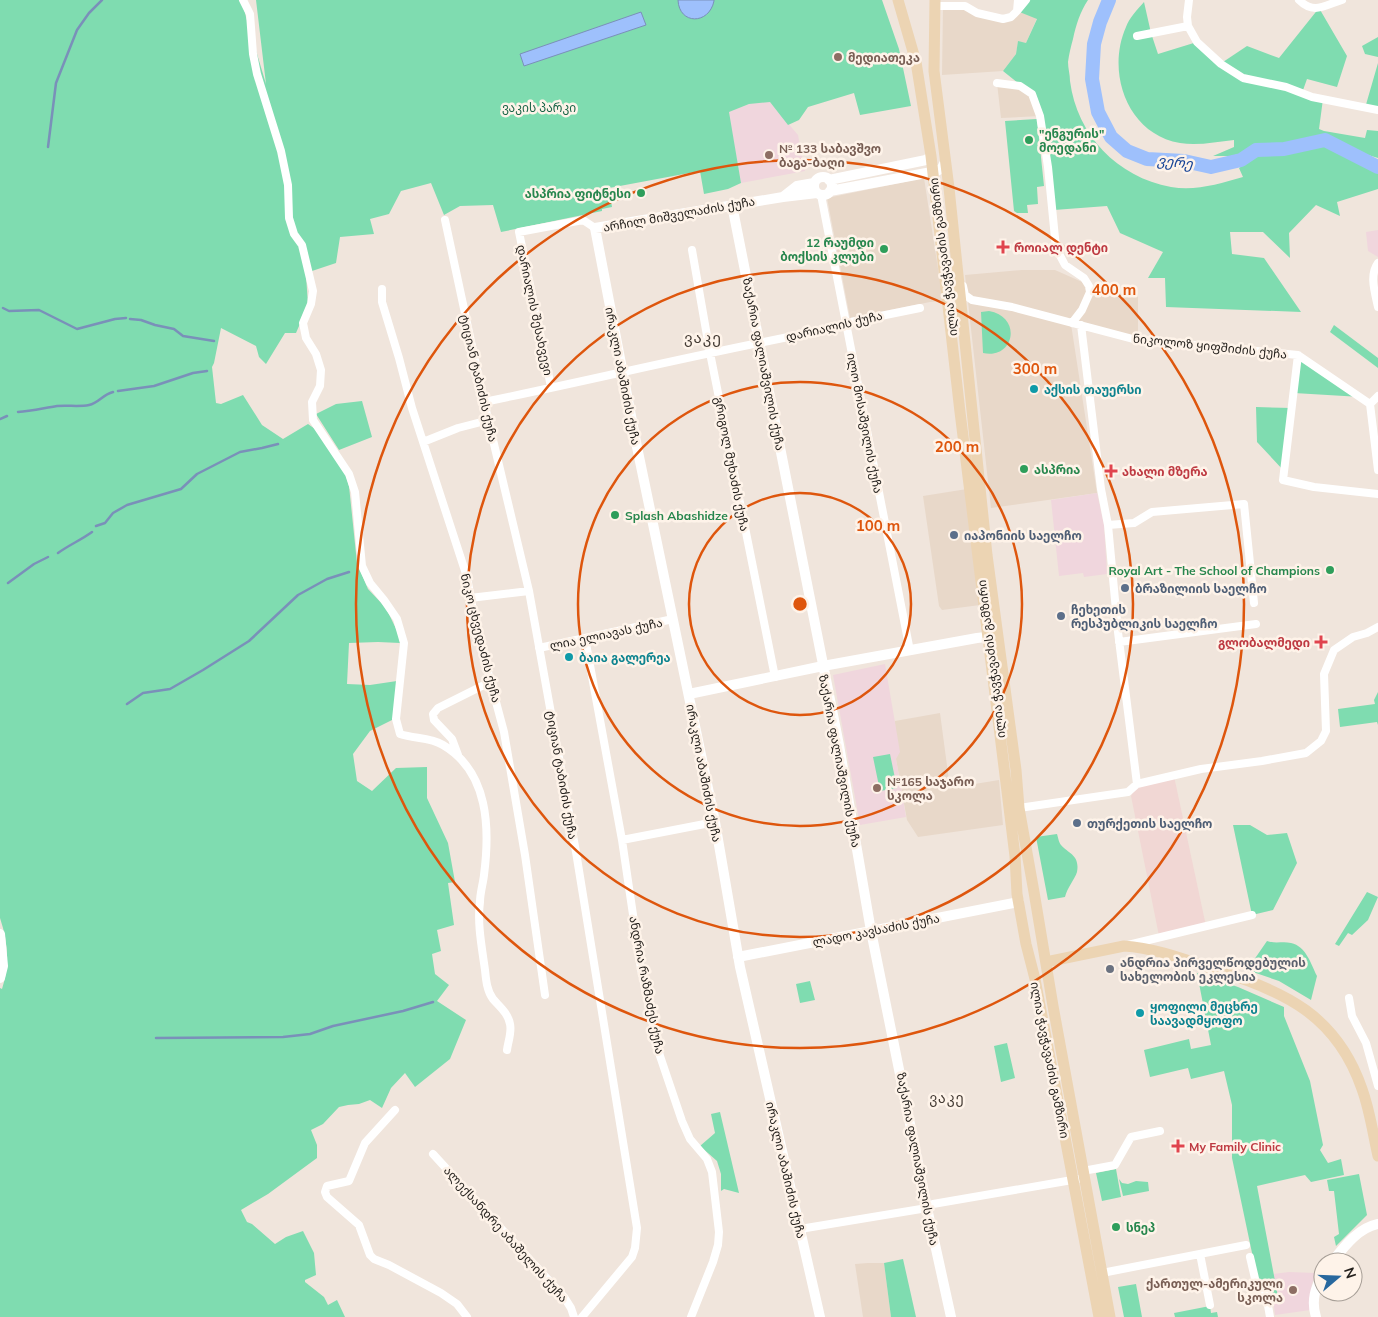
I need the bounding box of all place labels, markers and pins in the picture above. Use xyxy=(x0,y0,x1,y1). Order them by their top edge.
place label: მედიათეკა xyxy=(848,50,920,66)
marker: მედიათეკა xyxy=(832,51,844,63)
place label: "ენგურის" მოედანი xyxy=(1039,126,1104,156)
marker: "ენგურის" მოედანი xyxy=(1023,134,1035,146)
place label: № 133 საბავშვო ბაგა-ბაღი xyxy=(779,141,881,170)
marker: № 133 საბავშვო ბაგა-ბაღი xyxy=(763,149,775,161)
place label: ასპრია ფიტნესი xyxy=(525,186,631,201)
marker: ასპრია ფიტნესი xyxy=(635,187,647,199)
place label: 12 რაუმდი ბოქსის კლუბი xyxy=(780,235,874,265)
marker: როიალ დენტი xyxy=(996,240,1010,254)
place label: როიალ დენტი xyxy=(1014,240,1108,256)
marker: 12 რაუმდი ბოქსის კლუბი xyxy=(878,243,890,255)
place label: აქსის თაუერსი xyxy=(1044,382,1142,397)
marker: აქსის თაუერსი xyxy=(1028,383,1040,395)
place label: ასპრია xyxy=(1034,462,1080,477)
marker: ასპრია xyxy=(1018,463,1030,475)
marker: ახალი მზერა xyxy=(1104,464,1118,478)
place label: ახალი მზერა xyxy=(1122,464,1208,480)
place label: Splash Abashidze xyxy=(625,508,728,523)
marker: Splash Abashidze xyxy=(609,509,621,521)
place label: იაპონიის საელჩო xyxy=(964,528,1082,544)
marker: იაპონიის საელჩო xyxy=(948,529,960,541)
place label: Royal Art - The School of Champions xyxy=(1109,563,1320,578)
marker: Royal Art - The School of Champions xyxy=(1324,564,1336,576)
place label: ბრაზილიის საელჩო xyxy=(1135,581,1267,597)
marker: ბრაზილიის საელჩო xyxy=(1119,582,1131,594)
centre of rings xyxy=(791,595,809,613)
place label: ჩეხეთის რესპუბლიკის საელჩო xyxy=(1071,602,1218,632)
marker: ჩეხეთის რესპუბლიკის საელჩო xyxy=(1055,610,1067,622)
place label: გლობალმედი xyxy=(1218,635,1310,651)
marker: გლობალმედი xyxy=(1314,635,1328,649)
place label: ბაია გალერეა xyxy=(579,650,670,666)
marker: ბაია გალერეა xyxy=(563,651,575,663)
place label: №165 საჯარო სკოლა xyxy=(887,774,974,804)
marker: №165 საჯარო სკოლა xyxy=(871,782,883,794)
place label: თურქეთის საელჩო xyxy=(1087,816,1212,832)
marker: თურქეთის საელჩო xyxy=(1071,817,1083,829)
place label: ანდრია პირველწოდებულის სახელობის ეკლესია xyxy=(1120,955,1306,985)
marker: ანდრია პირველწოდებულის სახელობის ეკლესია xyxy=(1104,963,1116,975)
place label: ყოფილი მეცხრე საავადმყოფო xyxy=(1150,999,1258,1029)
marker: ყოფილი მეცხრე საავადმყოფო xyxy=(1134,1007,1146,1019)
marker: My Family Clinic xyxy=(1171,1139,1185,1153)
place label: My Family Clinic xyxy=(1189,1139,1281,1154)
place label: სნეპ xyxy=(1126,1220,1155,1235)
marker: სნეპ xyxy=(1110,1221,1122,1233)
place label: ქართულ-ამერიკული სკოლა xyxy=(1146,1276,1283,1306)
marker: ქართულ-ამერიკული სკოლა xyxy=(1287,1284,1299,1296)

